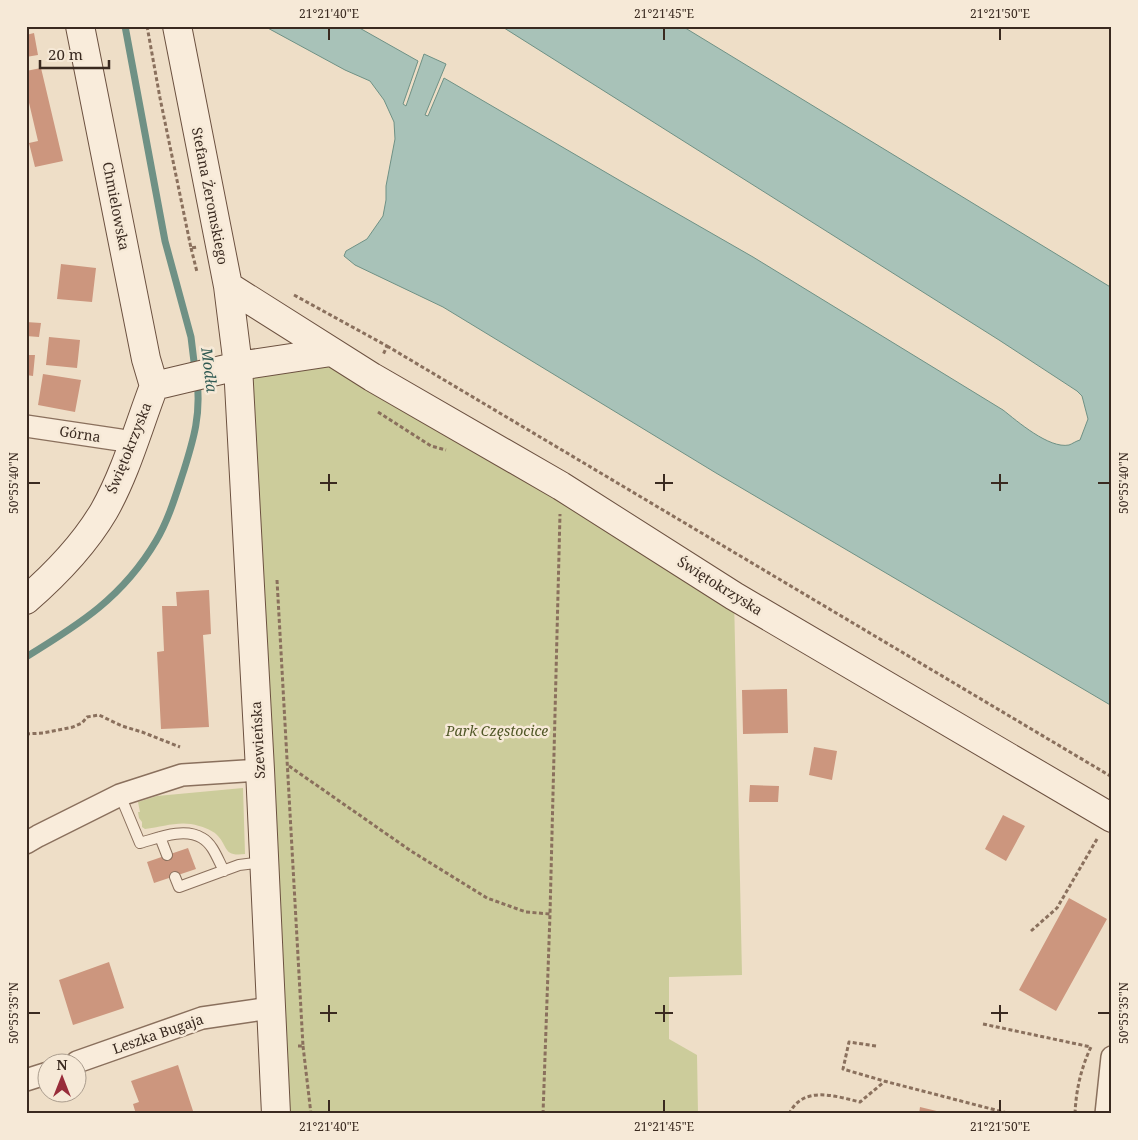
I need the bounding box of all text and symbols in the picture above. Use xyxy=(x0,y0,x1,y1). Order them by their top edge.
text: 21°21'40"E xyxy=(299,5,359,22)
text: 21°21'45"E xyxy=(634,5,694,22)
text: 21°21'50"E xyxy=(970,5,1030,22)
scale bar xyxy=(40,38,109,70)
text: 20 m xyxy=(48,44,83,64)
street label: Stefana Żeromskiego xyxy=(188,126,233,266)
street label: Chmielowska xyxy=(99,160,134,252)
water label: Modła xyxy=(197,345,223,394)
street label: Świętokrzyska xyxy=(102,399,156,496)
street label: Górna xyxy=(58,421,102,446)
text: 50°55'40"N xyxy=(5,452,22,514)
text: 50°55'40"N xyxy=(1115,452,1132,514)
street label: Świętokrzyska xyxy=(674,552,766,619)
street label: Szewieńska xyxy=(246,701,269,779)
park label: Park Częstocice xyxy=(445,721,548,740)
text: 50°55'35"N xyxy=(5,982,22,1044)
text: 50°55'35"N xyxy=(1115,982,1132,1044)
street label: Leszka Bugaja xyxy=(110,1009,206,1058)
north arrow xyxy=(38,1052,88,1102)
text: N xyxy=(56,1055,68,1074)
text: 21°21'40"E xyxy=(299,1118,359,1135)
text: 21°21'45"E xyxy=(634,1118,694,1135)
text: 21°21'50"E xyxy=(970,1118,1030,1135)

